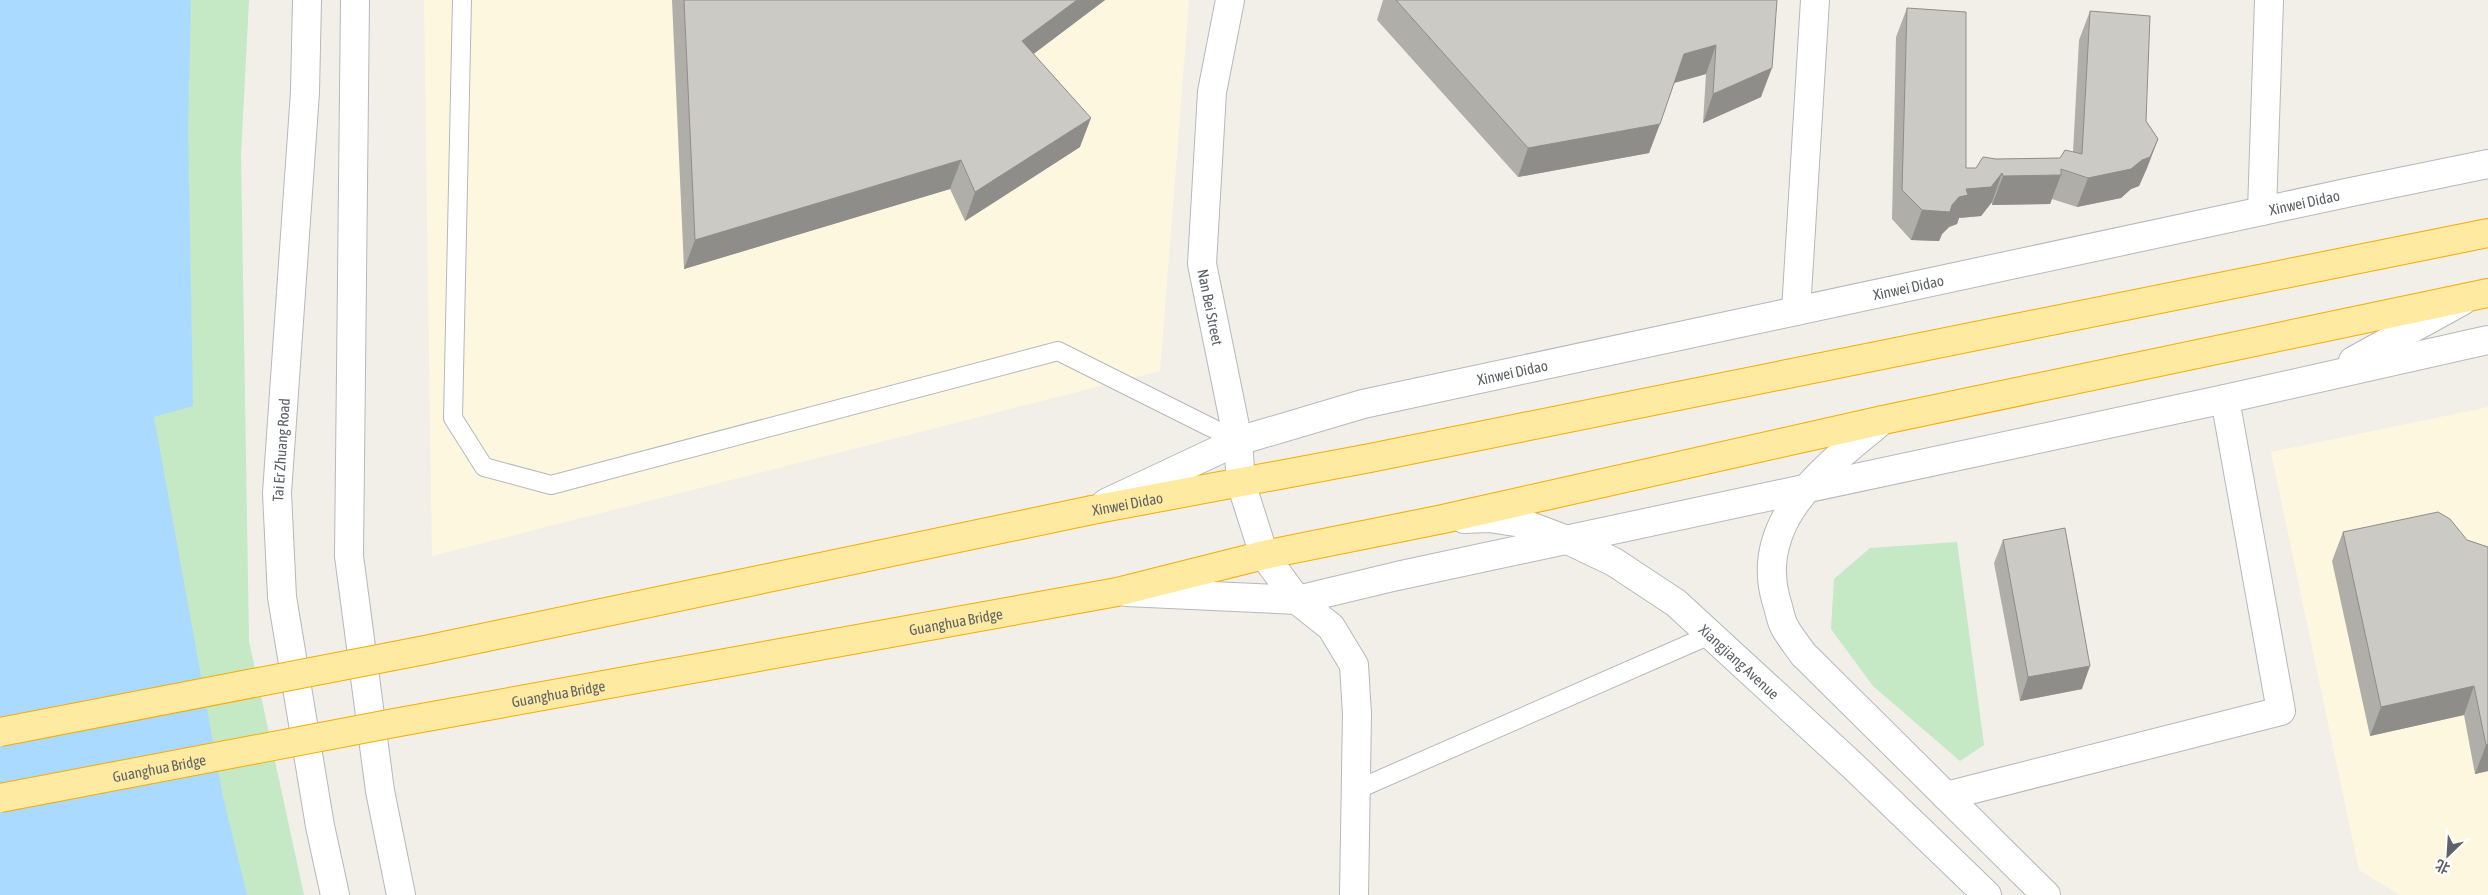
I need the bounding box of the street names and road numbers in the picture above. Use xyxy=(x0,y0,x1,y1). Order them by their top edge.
street label: Xinwei Didao xyxy=(2268,186,2341,218)
street label: Nan Bei Street xyxy=(1195,267,1227,347)
street label: Xinwei Didao xyxy=(1872,271,1945,303)
street label: Xinwei Didao xyxy=(1476,356,1549,388)
street label: Tai Er Zhuang Road xyxy=(269,398,293,502)
street label: Xinwei Didao xyxy=(1091,488,1164,518)
street label: Guanghua Bridge xyxy=(908,604,1004,638)
street label: Xiangjiang Avenue xyxy=(1696,621,1783,702)
street label: Guanghua Bridge xyxy=(510,676,606,710)
street label: Guanghua Bridge xyxy=(111,750,207,785)

